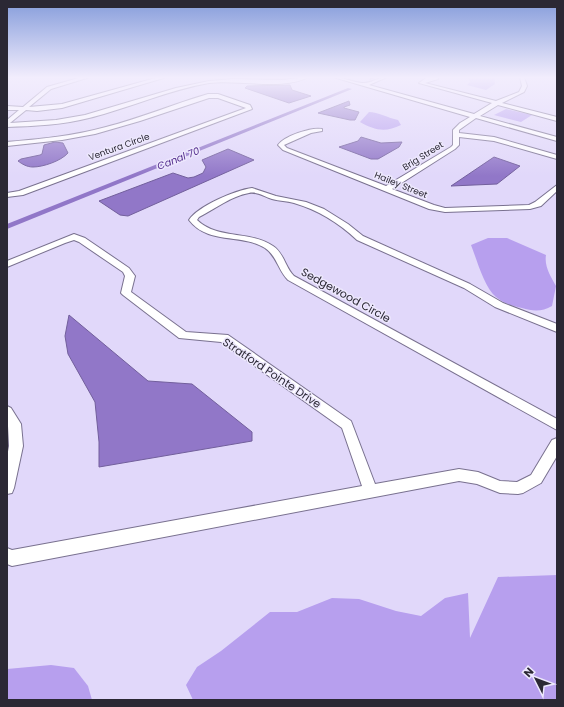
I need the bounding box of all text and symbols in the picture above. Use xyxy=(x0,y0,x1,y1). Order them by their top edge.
street label: Ventura Circle xyxy=(87,130,152,164)
street label: Brig Street xyxy=(400,139,446,173)
water label: Canal 70 xyxy=(155,143,202,174)
street label: Hailey Street xyxy=(373,169,429,201)
street label: Sedgewood Circle xyxy=(298,264,394,326)
street label: Stratford Pointe Drive xyxy=(220,334,325,412)
north arrow xyxy=(516,659,556,699)
text: N xyxy=(520,664,537,681)

